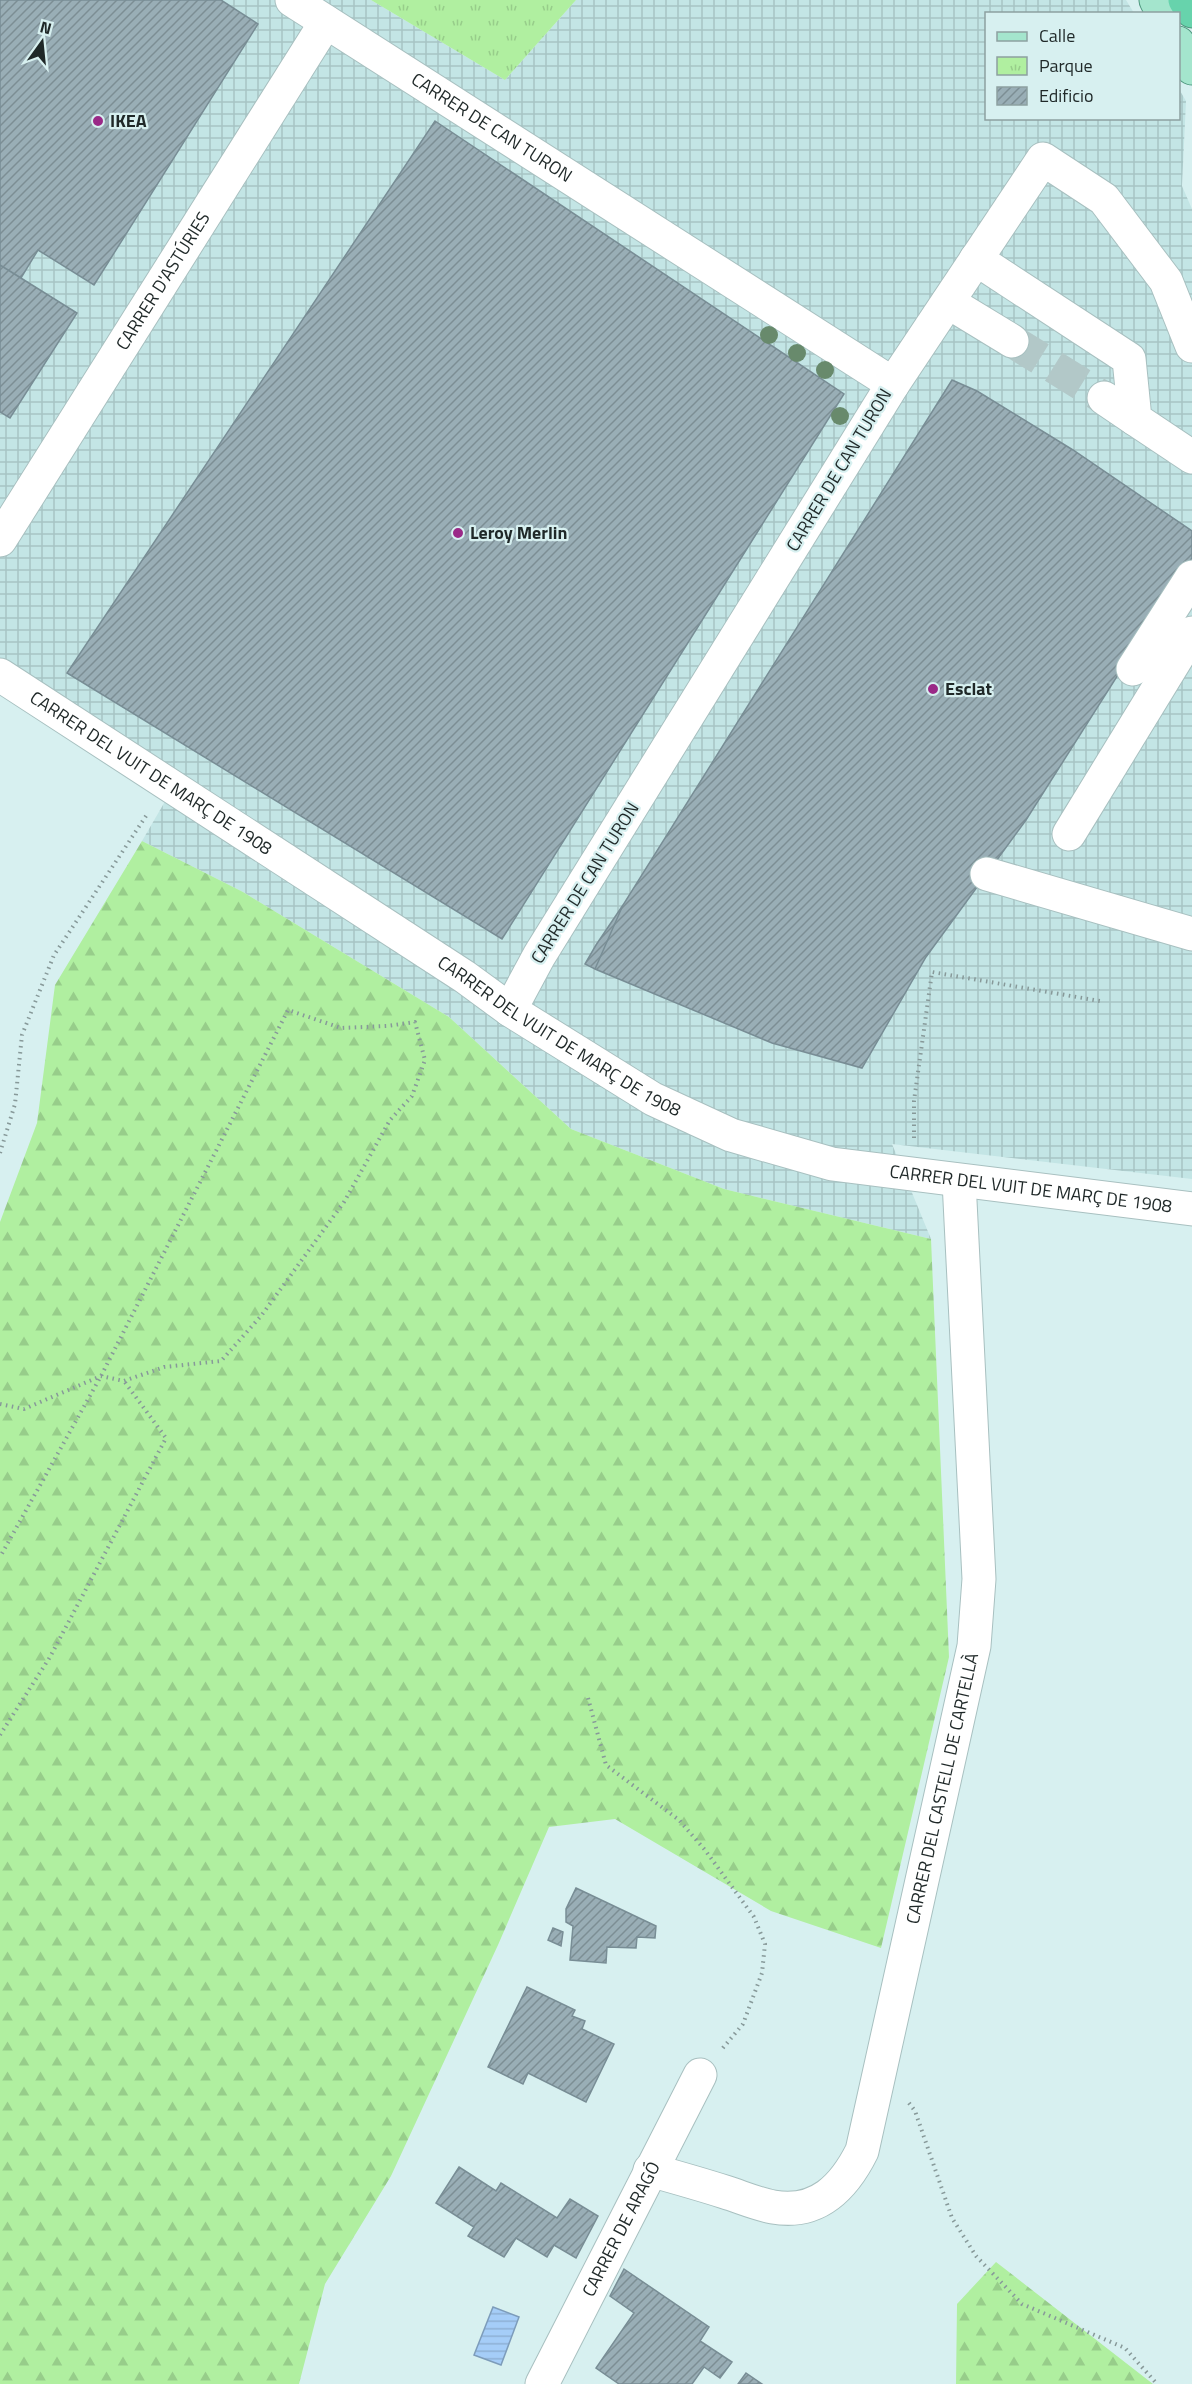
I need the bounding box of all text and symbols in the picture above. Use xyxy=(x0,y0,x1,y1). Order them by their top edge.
north arrow xyxy=(12,12,72,72)
legend xyxy=(985,12,1180,120)
text: N xyxy=(37,14,54,41)
text: Calle xyxy=(1039,22,1075,49)
text: Parque xyxy=(1039,52,1093,79)
street label: CARRER DE CAN TURON xyxy=(406,66,578,189)
text: Edificio xyxy=(1039,82,1093,109)
place label: IKEA xyxy=(110,107,147,134)
marker: IKEA xyxy=(91,114,105,128)
street label: CARRER D'ASTÚRIES xyxy=(109,206,216,355)
street label: CARRER DE CAN TURON xyxy=(779,383,898,556)
place label: Leroy Merlin xyxy=(470,519,567,546)
marker: Leroy Merlin xyxy=(451,526,465,540)
place label: Esclat xyxy=(945,675,993,702)
marker: Esclat xyxy=(926,682,940,696)
street label: CARRER DEL VUIT DE MARÇ DE 1908 xyxy=(25,684,278,861)
street label: CARRER DE CAN TURON xyxy=(524,797,645,969)
street label: CARRER DEL VUIT DE MARÇ DE 1908 xyxy=(432,949,686,1123)
street label: CARRER DEL VUIT DE MARÇ DE 1908 xyxy=(888,1157,1173,1219)
street label: CARRER DEL CASTELL DE CARTELLÀ xyxy=(899,1650,985,1927)
street label: CARRER DE ARAGÓ xyxy=(575,2157,667,2301)

